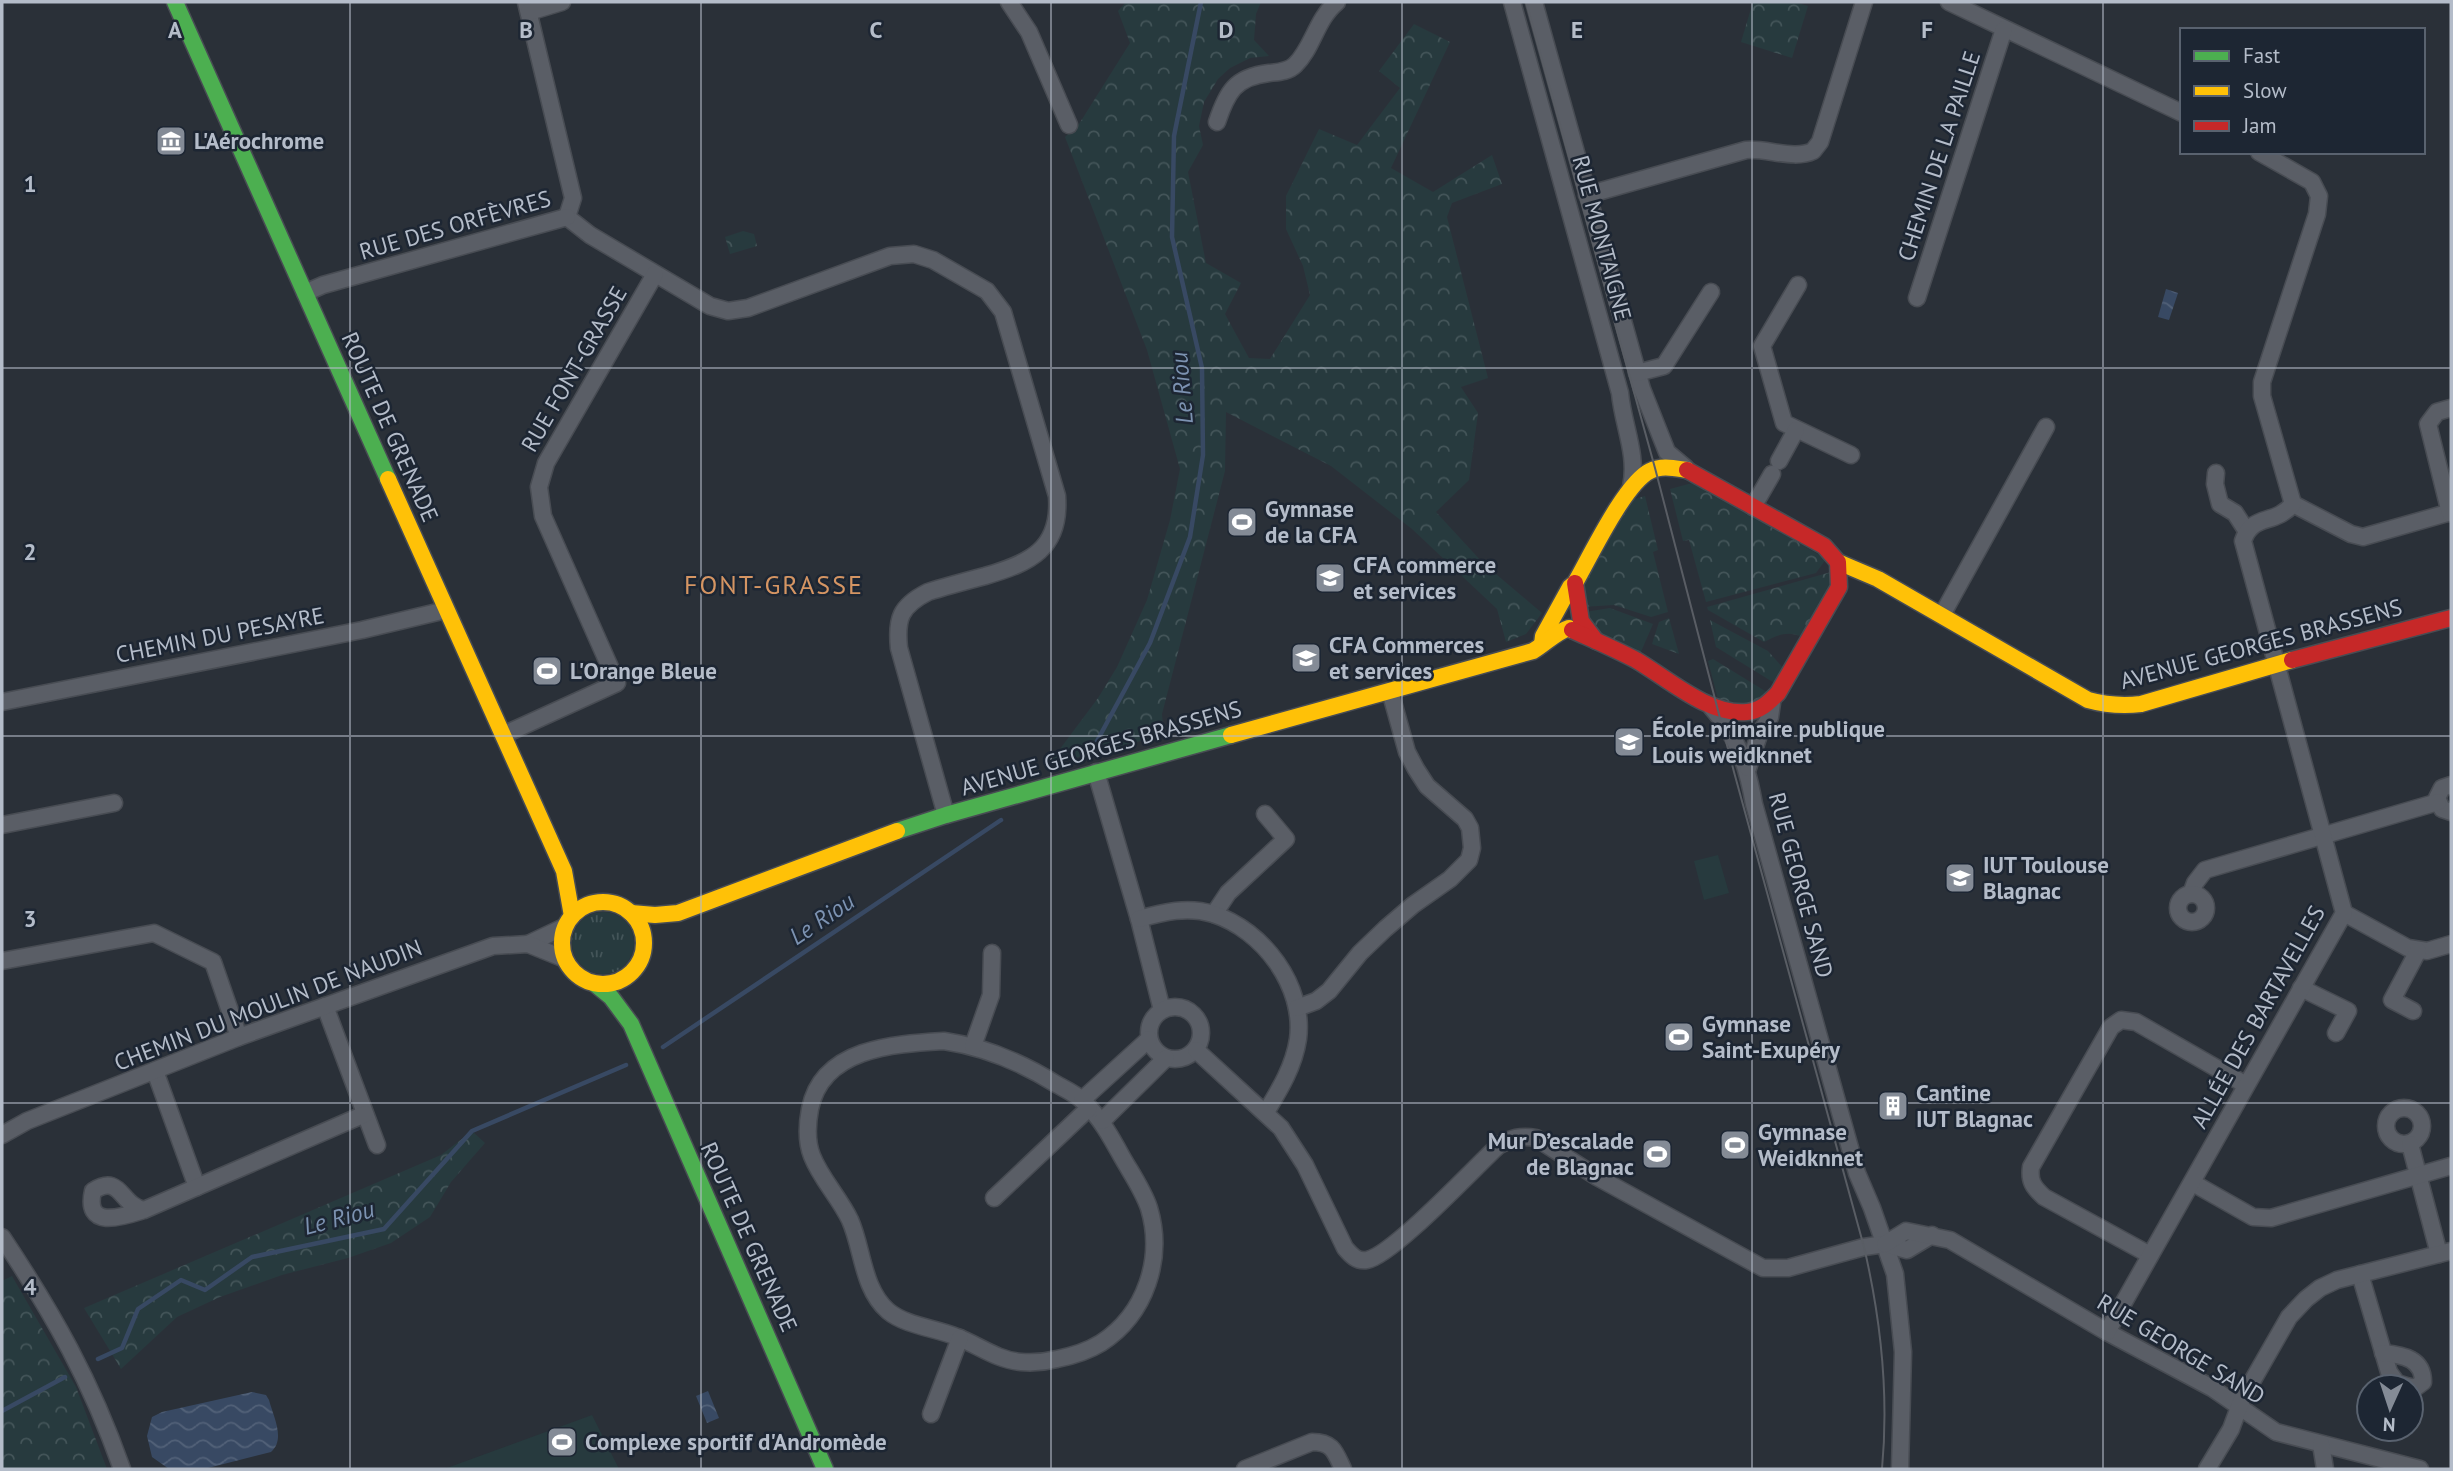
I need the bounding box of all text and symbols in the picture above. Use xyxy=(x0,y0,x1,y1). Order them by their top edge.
text: A xyxy=(168,15,182,44)
text: B xyxy=(519,15,533,44)
text: C xyxy=(870,15,883,44)
text: D xyxy=(1219,15,1233,44)
text: E xyxy=(1571,15,1583,44)
text: F xyxy=(1921,15,1933,44)
legend xyxy=(2180,28,2425,154)
text: Fast xyxy=(2243,42,2280,69)
street label: CHEMIN DE LA PAILLE xyxy=(1891,47,1986,265)
text: Slow xyxy=(2243,77,2287,104)
text: Jam xyxy=(2242,112,2277,139)
museum icon: L'Aérochrome xyxy=(154,124,188,158)
place label: L'Aérochrome xyxy=(194,126,324,155)
street label: RUE MONTAIGNE xyxy=(1567,152,1638,324)
text: 1 xyxy=(23,169,37,198)
street label: RUE DES ORFÈVRES xyxy=(356,183,554,266)
street label: RUE FONT-GRASSE xyxy=(514,281,633,457)
street label: ROUTE DE GRENADE xyxy=(336,327,445,526)
water label: Le Riou xyxy=(1163,351,1200,425)
place label: Gymnase de la CFA xyxy=(1265,494,1357,549)
sports icon: Gymnase de la CFA xyxy=(1225,505,1259,539)
text: 2 xyxy=(23,537,37,566)
place label: CFA commerce et services xyxy=(1353,550,1496,605)
school or university icon: CFA commerce et services xyxy=(1313,561,1347,595)
district label: FONT-GRASSE xyxy=(684,568,864,601)
street label: AVENUE GEORGES BRASSENS xyxy=(2117,592,2405,695)
street label: CHEMIN DU PESAYRE xyxy=(113,600,327,669)
place label: CFA Commerces et services xyxy=(1329,630,1484,685)
school or university icon: CFA Commerces et services xyxy=(1289,641,1323,675)
sports icon: L'Orange Bleue xyxy=(530,654,564,688)
place label: L'Orange Bleue xyxy=(570,656,717,685)
street label: AVENUE GEORGES BRASSENS xyxy=(957,694,1245,802)
place label: École primaire publique Louis weidknnet xyxy=(1652,714,1885,769)
school or university icon: École primaire publique Louis weidknnet xyxy=(1612,725,1646,759)
street label: RUE GEORGE SAND xyxy=(1763,789,1840,981)
place label: IUT Toulouse Blagnac xyxy=(1983,850,2109,905)
school or university icon: IUT Toulouse Blagnac xyxy=(1943,861,1977,895)
water label: Le Riou xyxy=(783,886,860,952)
street label: ALLÉE DES BARTAVELLES xyxy=(2184,900,2331,1133)
text: 3 xyxy=(23,904,37,933)
street label: CHEMIN DU MOULIN DE NAUDIN xyxy=(110,932,426,1077)
place label: Gymnase Saint-Exupéry xyxy=(1702,1009,1841,1064)
sports icon: Gymnase Saint-Exupéry xyxy=(1662,1020,1696,1054)
place label: Cantine IUT Blagnac xyxy=(1916,1078,2033,1133)
building icon: Cantine IUT Blagnac xyxy=(1876,1089,1910,1123)
place label: Gymnase Weidknnet xyxy=(1758,1117,1863,1172)
place label: Mur D’escalade de Blagnac xyxy=(1488,1126,1634,1181)
sports icon: Gymnase Weidknnet xyxy=(1718,1128,1752,1162)
street label: ROUTE DE GRENADE xyxy=(695,1137,804,1336)
sports icon: Mur D’escalade de Blagnac xyxy=(1640,1137,1674,1171)
water label: Le Riou xyxy=(300,1193,378,1242)
text: 4 xyxy=(23,1272,37,1301)
street label: RUE GEORGE SAND xyxy=(2092,1287,2270,1410)
north arrow xyxy=(2355,1373,2425,1443)
text: N xyxy=(2382,1413,2396,1437)
sports icon: Complexe sportif d'Andromède xyxy=(545,1425,579,1459)
place label: Complexe sportif d'Andromède xyxy=(585,1427,887,1456)

